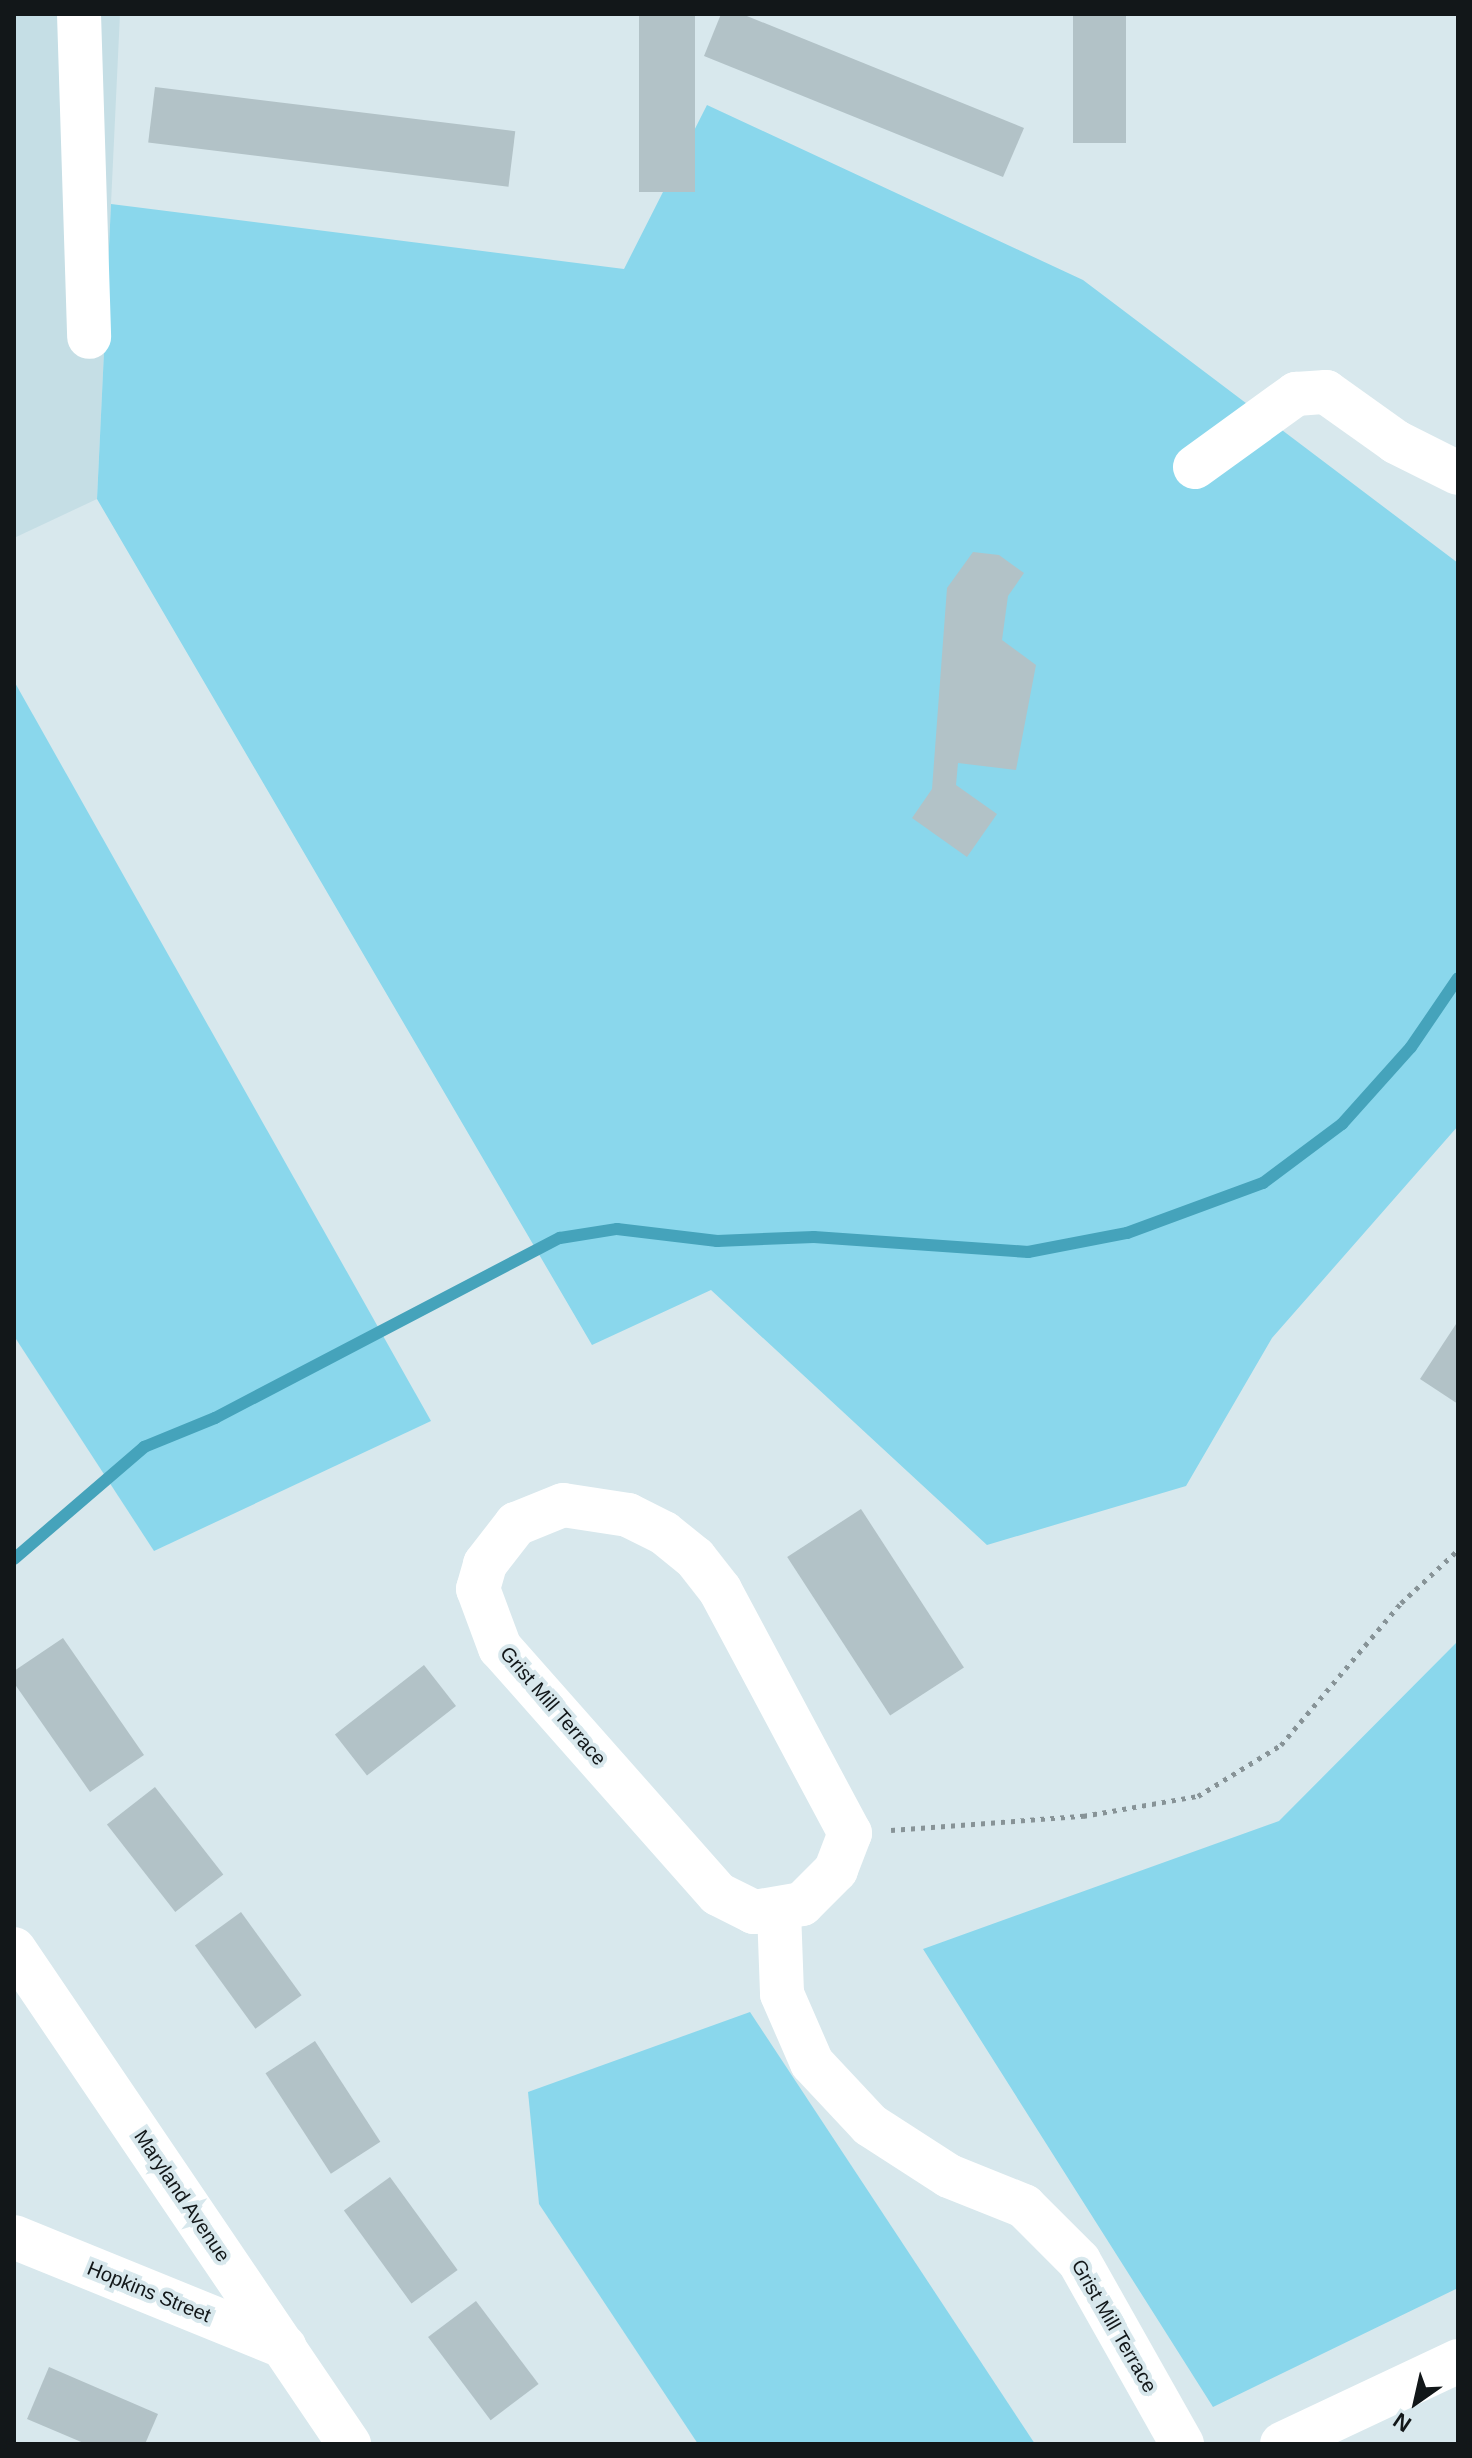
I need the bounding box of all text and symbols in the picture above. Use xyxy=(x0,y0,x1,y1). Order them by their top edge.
street label: Grist Mill Terrace xyxy=(495,1642,611,1770)
street label: Maryland Avenue xyxy=(129,2125,235,2267)
street label: Grist Mill Terrace xyxy=(1066,2255,1162,2397)
street label: Hopkins Street xyxy=(84,2256,214,2328)
north arrow xyxy=(1376,2362,1456,2442)
text: N xyxy=(1389,2408,1416,2437)

